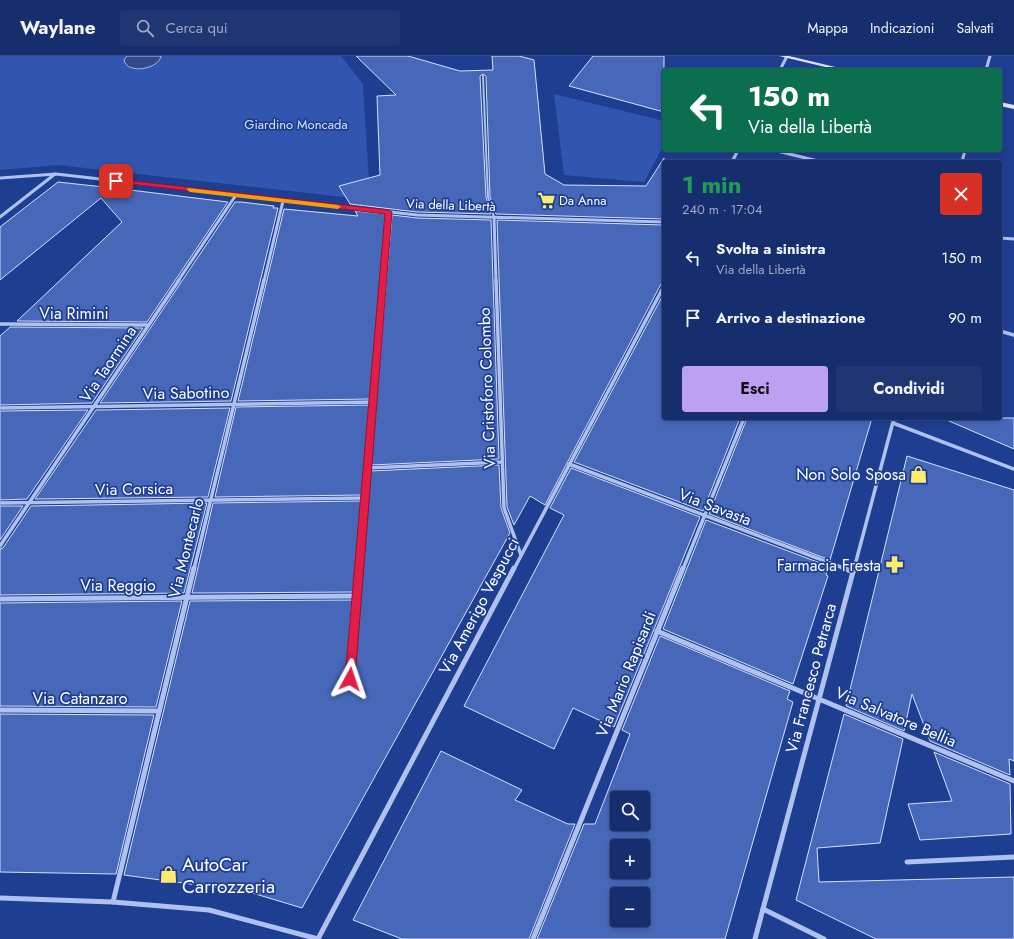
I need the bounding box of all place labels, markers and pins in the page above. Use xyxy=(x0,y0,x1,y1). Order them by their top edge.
pin xyxy=(99,164,133,198)
supermarket icon: Da Anna xyxy=(536,190,556,210)
place label: Da Anna xyxy=(559,191,606,210)
place label: Non Solo Sposa xyxy=(796,463,906,486)
shop icon: Non Solo Sposa xyxy=(909,464,929,484)
place label: Farmacia Fresta xyxy=(777,554,881,577)
pharmacy icon: Farmacia Fresta xyxy=(884,555,904,575)
place label: AutoCar Carrozzeria xyxy=(182,851,275,900)
shop icon: AutoCar Carrozzeria xyxy=(159,865,179,885)

